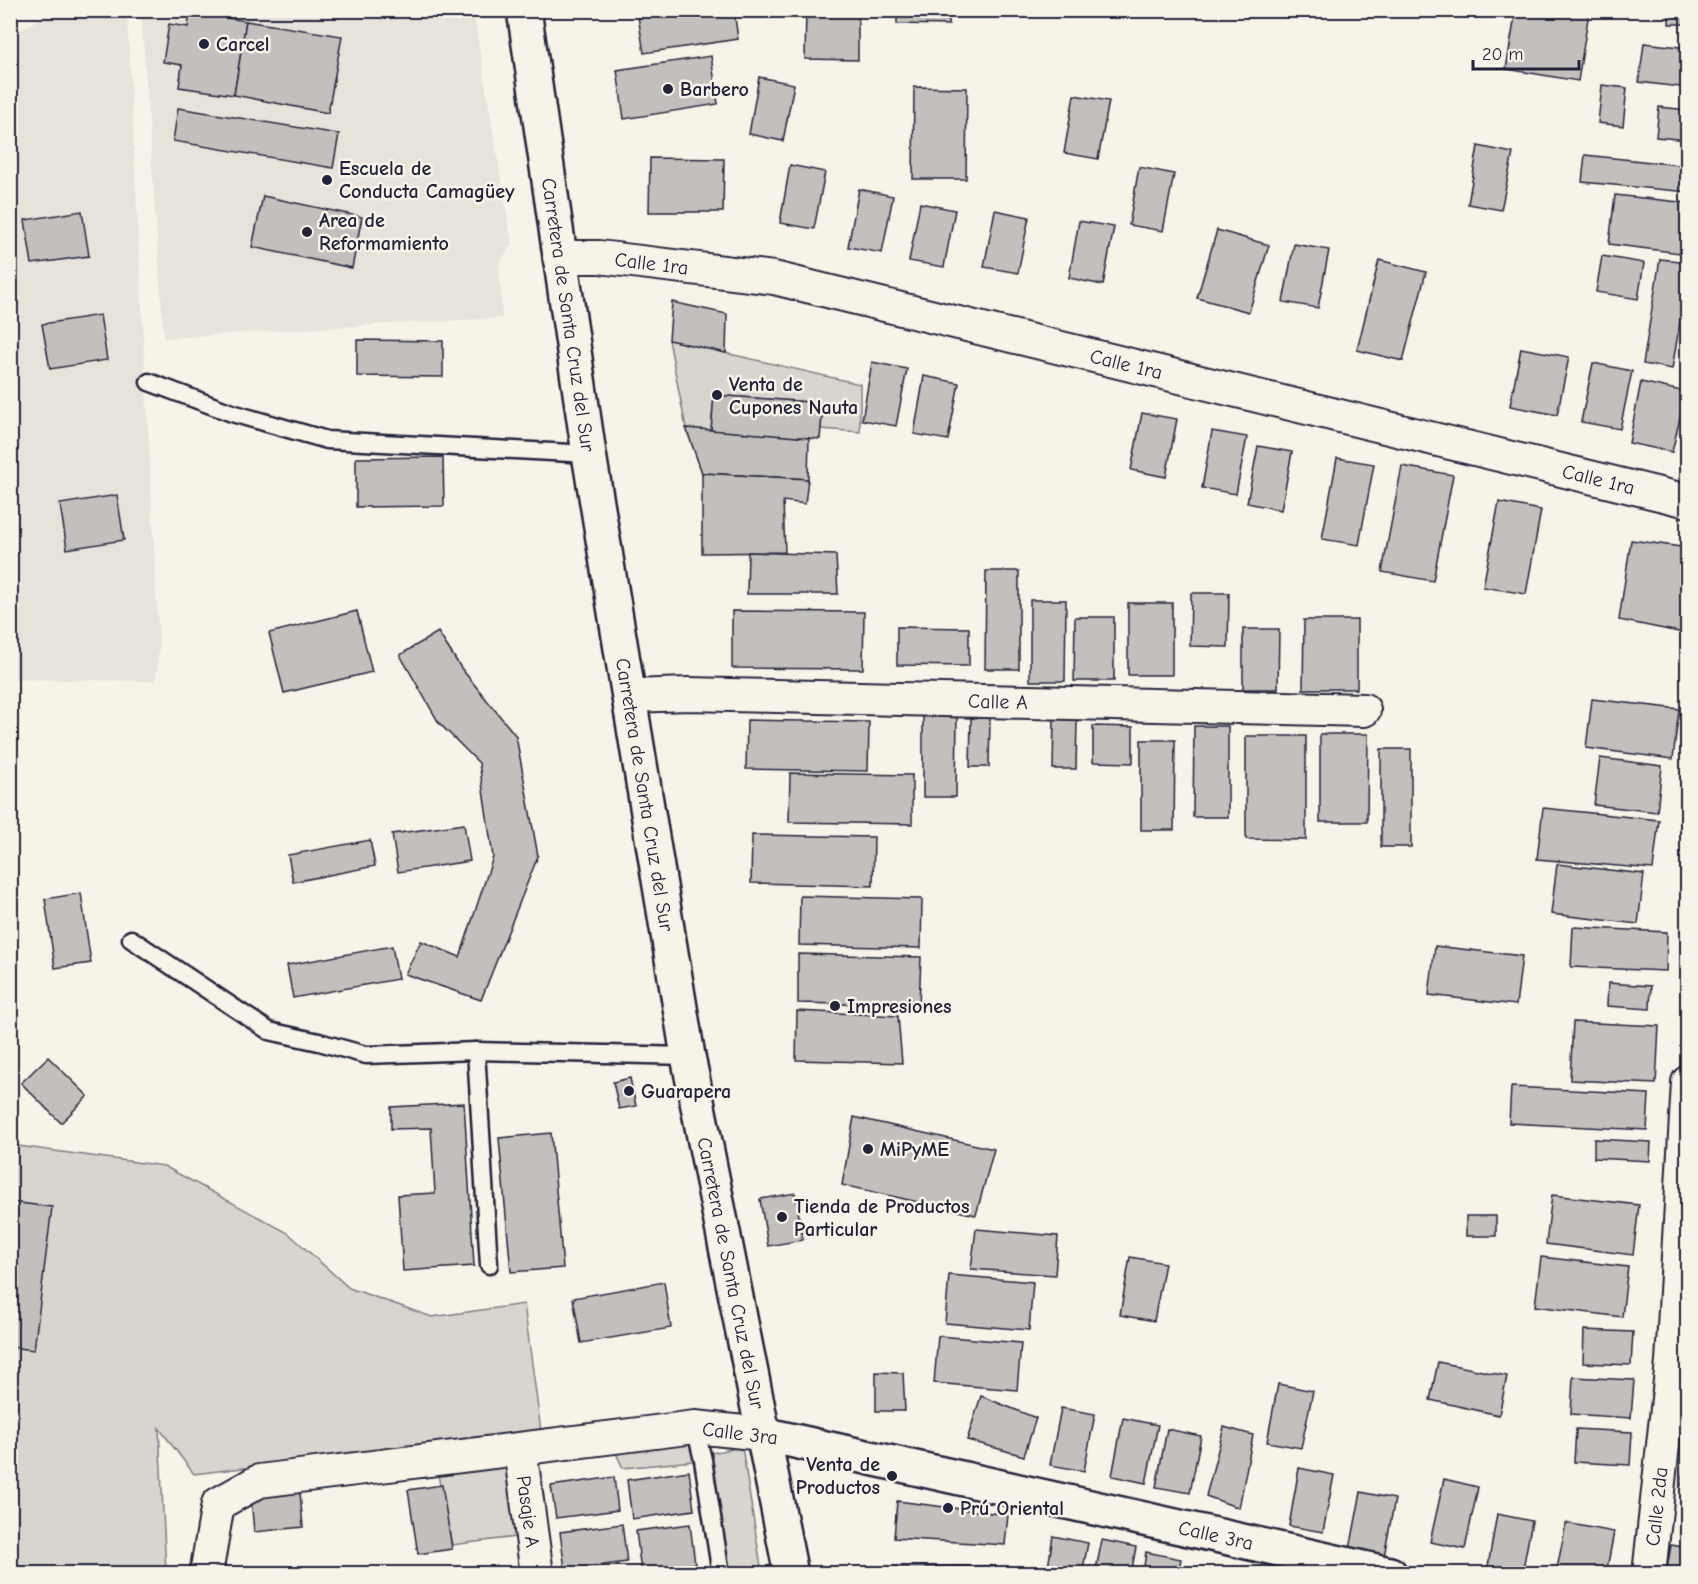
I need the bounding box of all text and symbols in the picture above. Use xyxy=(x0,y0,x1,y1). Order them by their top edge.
place label: Carcel xyxy=(216,33,270,56)
scale bar xyxy=(1473,33,1580,71)
marker: Carcel xyxy=(197,37,211,51)
text: 20 m xyxy=(1482,44,1523,65)
place label: Barbero xyxy=(680,78,749,101)
marker: Barbero xyxy=(661,82,675,96)
place label: Escuela de Conducta Camagüey xyxy=(339,157,515,203)
marker: Escuela de Conducta Camagüey xyxy=(320,173,334,187)
street label: Carretera de Santa Cruz del Sur xyxy=(537,176,600,453)
place label: Area de Reformamiento xyxy=(319,209,449,255)
marker: Area de Reformamiento xyxy=(300,225,314,239)
street label: Calle 1ra xyxy=(613,248,690,280)
street label: Calle 1ra xyxy=(1088,345,1165,384)
place label: Venta de Cupones Nauta xyxy=(729,373,858,419)
marker: Venta de Cupones Nauta xyxy=(710,388,724,402)
street label: Calle 1ra xyxy=(1560,460,1637,500)
street label: Carretera de Santa Cruz del Sur xyxy=(611,656,678,933)
street label: Calle A xyxy=(968,690,1028,714)
place label: Impresiones xyxy=(847,995,952,1018)
marker: Impresiones xyxy=(828,999,842,1013)
place label: Guarapera xyxy=(641,1080,731,1103)
marker: Guarapera xyxy=(622,1084,636,1098)
street label: Carretera de Santa Cruz del Sur xyxy=(692,1135,769,1411)
place label: MiPyME xyxy=(880,1138,949,1161)
marker: MiPyME xyxy=(861,1142,875,1156)
place label: Tienda de Productos Particular xyxy=(794,1195,969,1241)
marker: Tienda de Productos Particular xyxy=(775,1210,789,1224)
street label: Calle 3ra xyxy=(701,1417,779,1450)
place label: Venta de Productos xyxy=(796,1453,880,1499)
street label: Calle 2da xyxy=(1641,1466,1673,1547)
marker: Venta de Productos xyxy=(885,1469,899,1483)
street label: Pasaje A xyxy=(512,1474,544,1549)
place label: Prú Oriental xyxy=(960,1497,1064,1520)
marker: Prú Oriental xyxy=(941,1501,955,1515)
street label: Calle 3ra xyxy=(1176,1516,1255,1555)

